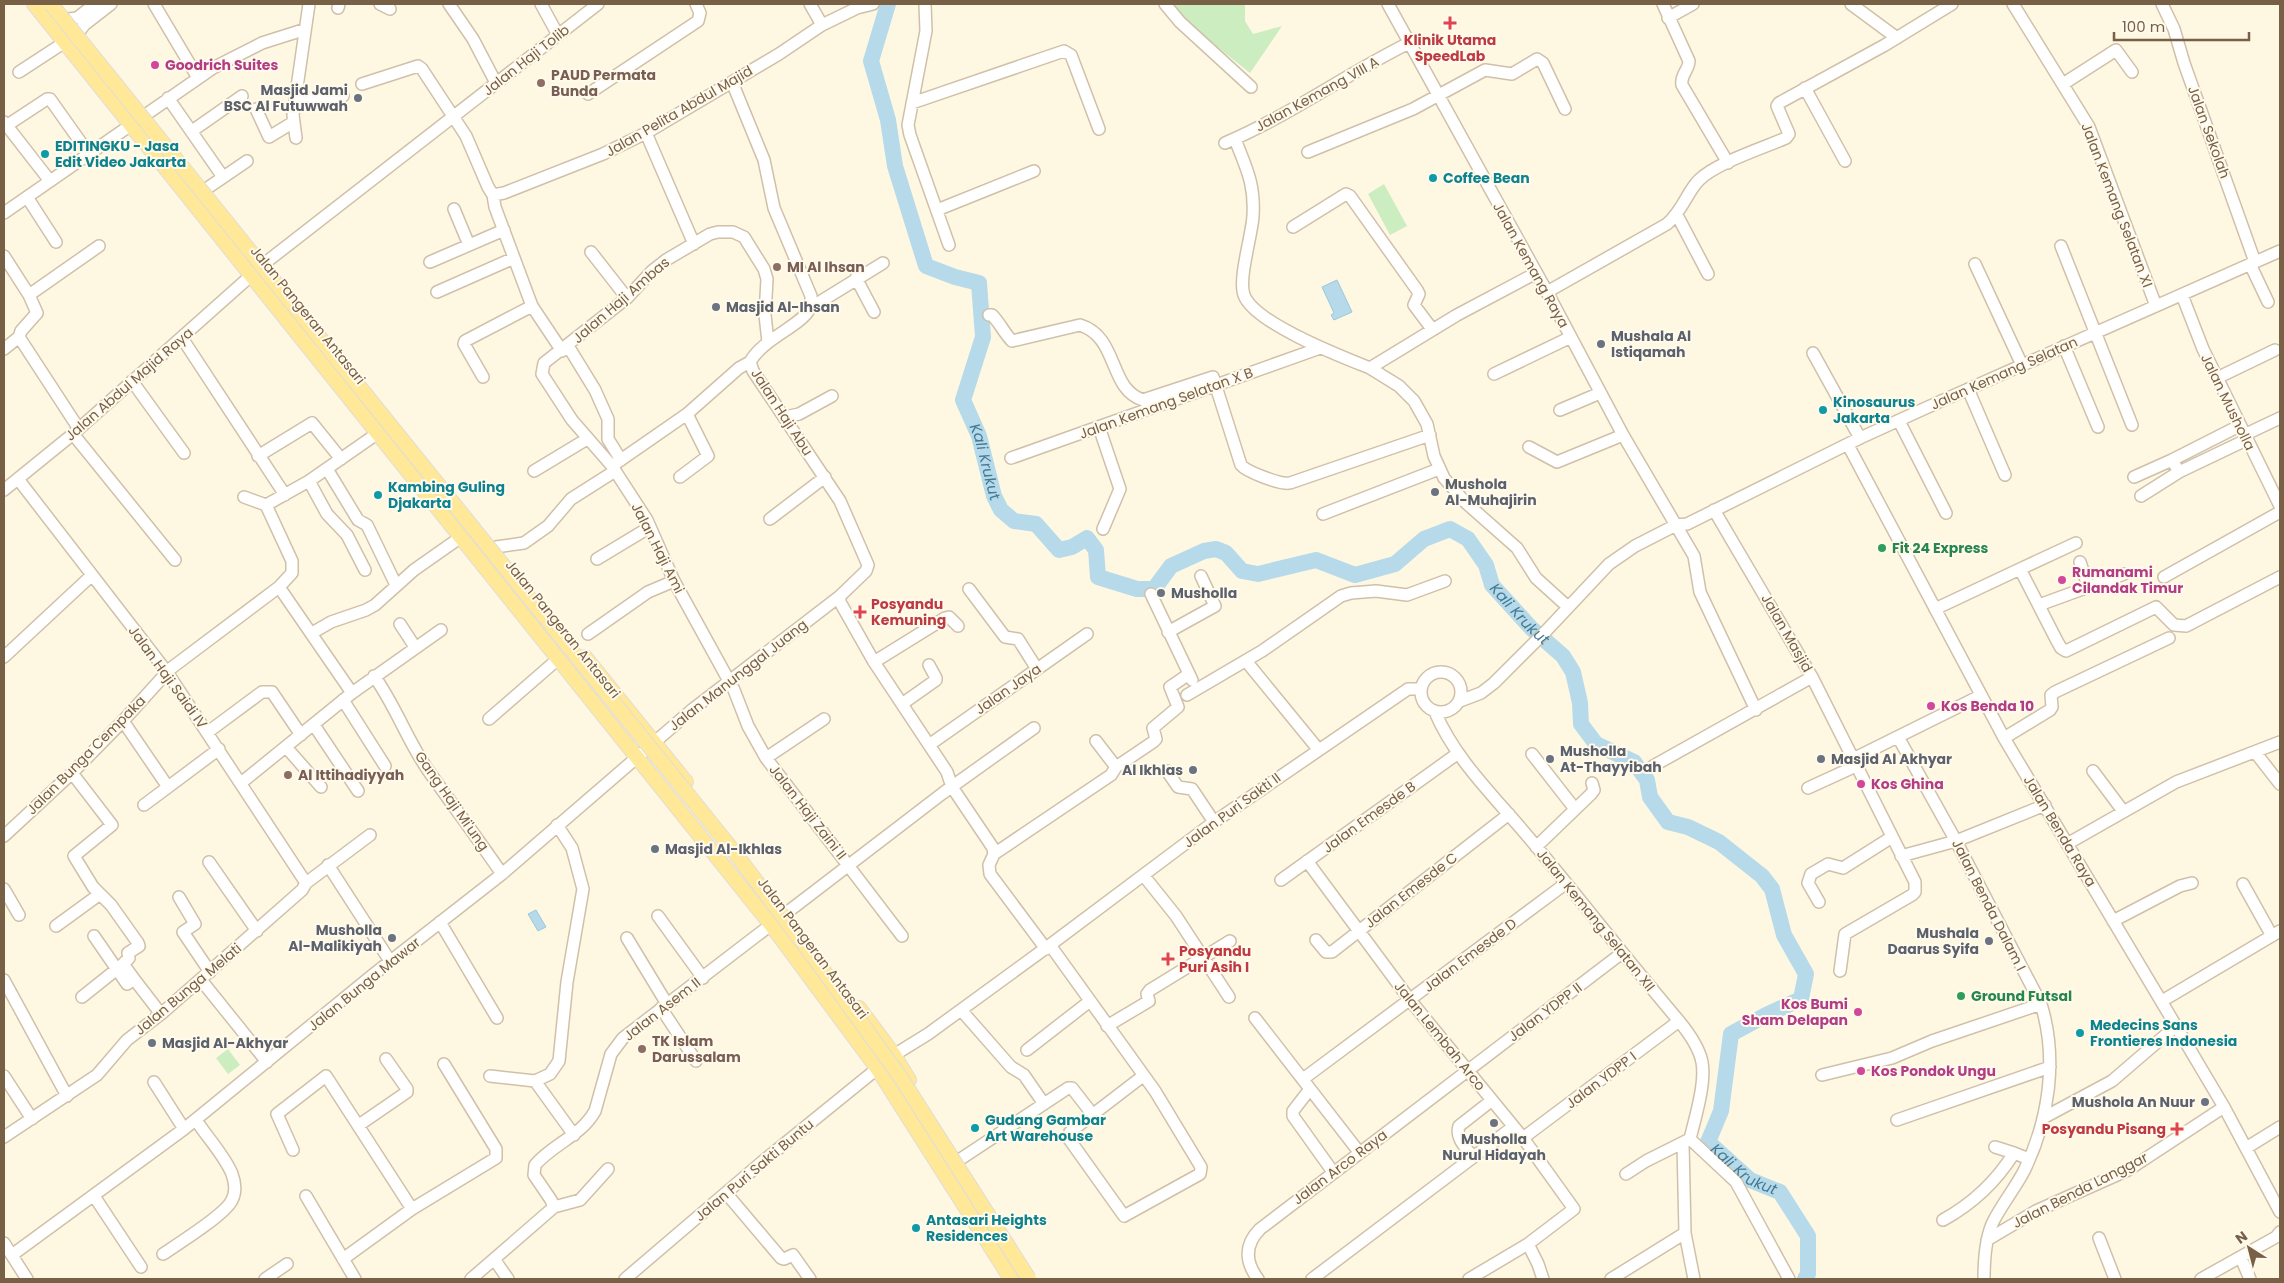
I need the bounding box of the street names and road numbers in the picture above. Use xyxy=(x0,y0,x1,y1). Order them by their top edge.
street label: Jalan Haji Tolib xyxy=(478,20,574,100)
street label: Jalan Kemang VIII A xyxy=(1252,52,1382,136)
street label: Jalan Pelita Abdul Majid xyxy=(602,61,756,161)
street label: Jalan Sekolah xyxy=(2183,83,2235,181)
street label: Jalan Kemang Selatan XI xyxy=(2076,120,2158,290)
street label: Jalan Kemang Raya xyxy=(1488,199,1574,331)
street label: Jalan Pangeran Antasari xyxy=(246,242,370,388)
street label: Jalan Haji Ambas xyxy=(568,252,674,348)
street label: Jalan Abdul Majid Raya xyxy=(61,323,197,445)
street label: Jalan Kemang Selatan xyxy=(1927,332,2081,414)
street label: Jalan Musholla xyxy=(2196,350,2260,454)
street label: Jalan Kemang Selatan X B xyxy=(1076,362,1256,444)
street label: Jalan Haji Abu xyxy=(746,365,818,459)
street label: Jalan Haji Ami xyxy=(626,499,690,597)
street label: Jalan Pangeran Antasari xyxy=(501,556,625,702)
street label: Jalan Masjid xyxy=(1756,590,1818,676)
street label: Jalan Manunggal Juang xyxy=(665,615,811,735)
street label: Jalan Haji Saidi IV xyxy=(124,621,213,733)
street label: Jalan Jaya xyxy=(971,659,1045,719)
street label: Jalan Bunga Cempaka xyxy=(22,691,150,819)
street label: Gang Haji Mi'ung xyxy=(410,747,494,855)
street label: Jalan Haji Zaini II xyxy=(764,760,852,864)
street label: Jalan Puri Sakti II xyxy=(1179,768,1285,852)
street label: Jalan Benda Raya xyxy=(2019,772,2101,890)
street label: Jalan Emesde B xyxy=(1318,776,1420,858)
street label: Jalan Benda Dalam I xyxy=(1947,836,2031,974)
street label: Jalan Kemang Selatan XII xyxy=(1532,844,1660,996)
street label: Jalan Emesde C xyxy=(1360,847,1462,933)
street label: Jalan Pangeran Antasari xyxy=(753,873,873,1023)
street label: Jalan Emesde D xyxy=(1419,913,1521,997)
street label: Jalan Bunga Mawar xyxy=(304,932,424,1036)
street label: Jalan Bunga Melati xyxy=(130,938,246,1040)
street label: Jalan Asem II xyxy=(619,973,705,1045)
street label: Jalan Lembah Arco xyxy=(1390,977,1490,1095)
street label: Jalan YDPP II xyxy=(1504,978,1586,1046)
street label: Jalan YDPP I xyxy=(1561,1047,1641,1113)
street label: Jalan Puri Sakti Buntu xyxy=(690,1114,818,1226)
street label: Jalan Arco Raya xyxy=(1289,1125,1391,1209)
street label: Jalan Benda Langgar xyxy=(2009,1147,2151,1233)

